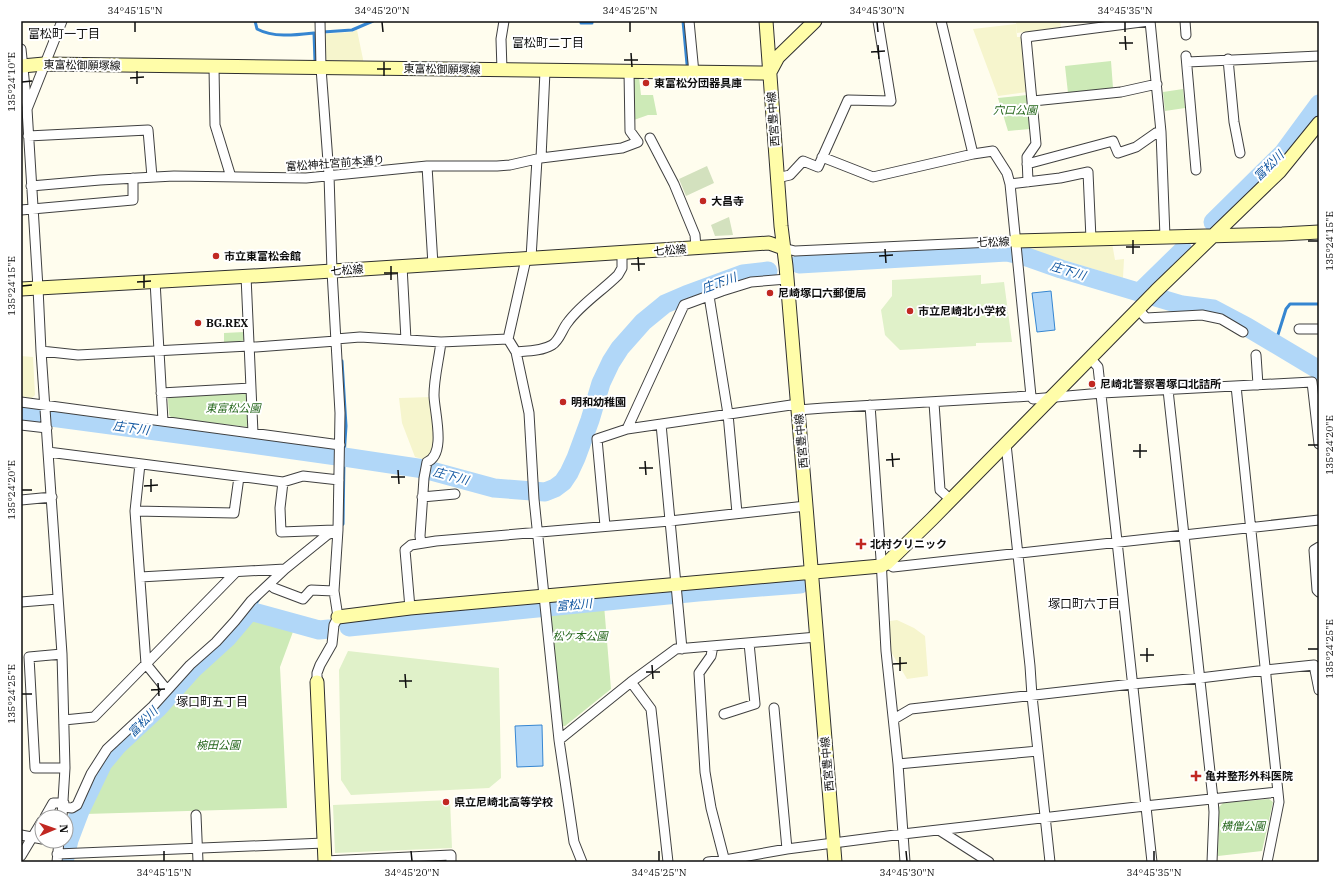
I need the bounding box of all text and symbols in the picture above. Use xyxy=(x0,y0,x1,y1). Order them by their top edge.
text: 34°45'15"N xyxy=(108,4,163,17)
text: 34°45'20"N xyxy=(355,4,410,17)
text: 34°45'25"N xyxy=(603,4,658,17)
text: 34°45'30"N xyxy=(850,4,905,17)
text: 34°45'35"N xyxy=(1098,4,1153,17)
district label: 富松町一丁目 xyxy=(28,26,100,41)
district label: 富松町二丁目 xyxy=(512,35,584,50)
text: 135°24'10"E xyxy=(5,52,18,112)
street label: 東富松御願塚線 xyxy=(43,57,121,73)
street label: 東富松御願塚線 xyxy=(403,61,481,77)
place label: 東富松分団器具庫 xyxy=(654,76,742,90)
marker: 東富松分団器具庫 xyxy=(641,78,651,88)
street label: 西宮豊中線 xyxy=(764,91,782,147)
park label: 穴口公園 xyxy=(993,103,1039,117)
water label: 富松川 xyxy=(1251,146,1288,184)
street label: 富松神社宮前本通り xyxy=(285,153,385,173)
place label: 大昌寺 xyxy=(711,194,744,208)
marker: 大昌寺 xyxy=(698,196,708,206)
text: 135°24'15"E xyxy=(1323,211,1336,271)
street label: 七松線 xyxy=(976,234,1010,250)
street label: 七松線 xyxy=(653,242,687,258)
place label: 市立東富松会館 xyxy=(224,249,301,263)
marker: 市立東富松会館 xyxy=(211,251,221,261)
text: 135°24'15"E xyxy=(5,256,18,316)
water label: 庄下川 xyxy=(1049,258,1089,284)
street label: 七松線 xyxy=(330,262,364,278)
water label: 庄下川 xyxy=(699,269,740,296)
place label: 尼崎塚口六郵便局 xyxy=(778,286,866,300)
marker: 尼崎塚口六郵便局 xyxy=(765,288,775,298)
place label: 市立尼崎北小学校 xyxy=(918,304,1006,318)
marker: 市立尼崎北小学校 xyxy=(905,306,915,316)
place label: BG.REX xyxy=(206,316,248,330)
marker: BG.REX xyxy=(193,318,203,328)
place label: 尼崎北警察署塚口北詰所 xyxy=(1100,377,1221,391)
marker: 尼崎北警察署塚口北詰所 xyxy=(1087,379,1097,389)
place label: 明和幼稚園 xyxy=(571,395,626,409)
marker: 明和幼稚園 xyxy=(558,397,568,407)
park label: 東富松公園 xyxy=(206,401,262,415)
street label: 西宮豊中線 xyxy=(792,413,810,469)
text: 135°24'20"E xyxy=(1323,415,1336,475)
water label: 庄下川 xyxy=(112,418,152,438)
text: 135°24'20"E xyxy=(5,460,18,520)
water label: 庄下川 xyxy=(432,464,472,488)
place label: 北村クリニック xyxy=(870,537,947,551)
marker: 北村クリニック xyxy=(855,538,867,550)
water label: 富松川 xyxy=(555,595,595,614)
district label: 塚口町六丁目 xyxy=(1048,596,1120,611)
text: 135°24'25"E xyxy=(1323,619,1336,679)
park label: 松ケ本公園 xyxy=(553,629,609,643)
text: 135°24'25"E xyxy=(5,664,18,724)
district label: 塚口町五丁目 xyxy=(176,694,248,709)
water label: 富松川 xyxy=(125,702,162,740)
street label: 西宮豊中線 xyxy=(818,736,836,792)
park label: 椀田公園 xyxy=(196,738,242,752)
place label: 亀井整形外科医院 xyxy=(1205,769,1293,783)
marker: 亀井整形外科医院 xyxy=(1190,770,1202,782)
place label: 県立尼崎北高等学校 xyxy=(454,795,553,809)
marker: 県立尼崎北高等学校 xyxy=(441,797,451,807)
north arrow xyxy=(34,809,74,849)
park label: 横僧公園 xyxy=(1221,819,1267,833)
text: N xyxy=(57,824,71,834)
text: 34°45'15"N xyxy=(137,866,192,879)
text: 34°45'20"N xyxy=(385,866,440,879)
text: 34°45'25"N xyxy=(632,866,687,879)
text: 34°45'30"N xyxy=(880,866,935,879)
text: 34°45'35"N xyxy=(1127,866,1182,879)

